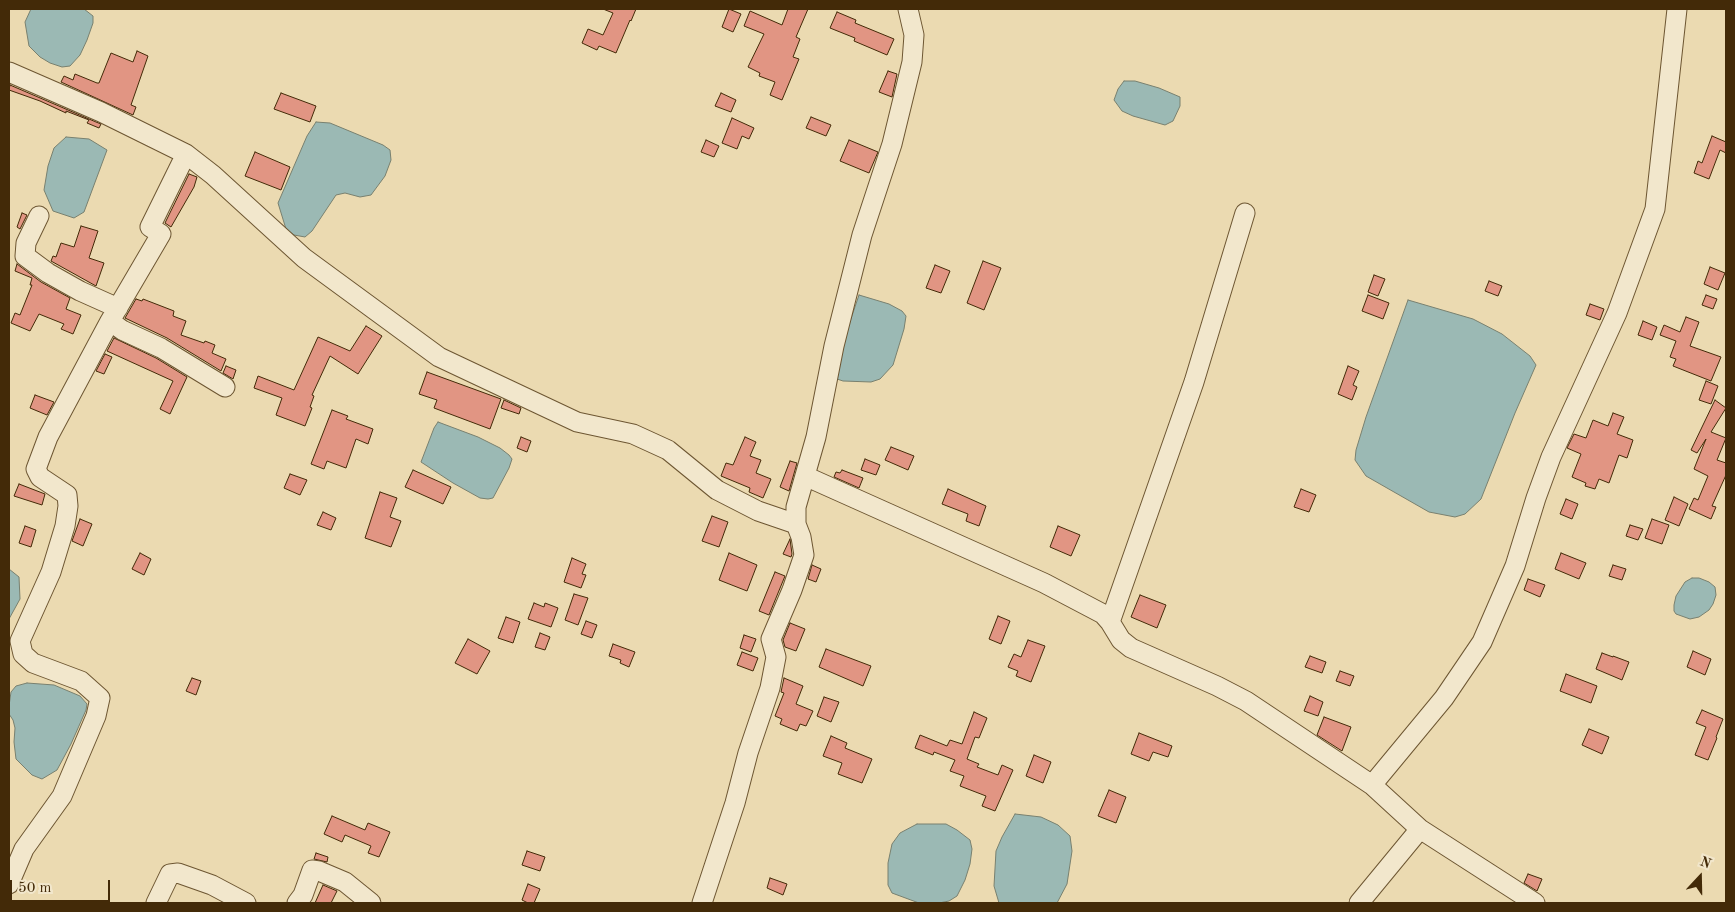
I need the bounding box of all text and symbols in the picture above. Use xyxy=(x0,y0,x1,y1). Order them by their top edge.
north arrow xyxy=(1675,852,1725,902)
text: N xyxy=(1698,855,1713,871)
scale bar xyxy=(12,870,112,902)
text: 50 m xyxy=(18,881,52,896)

